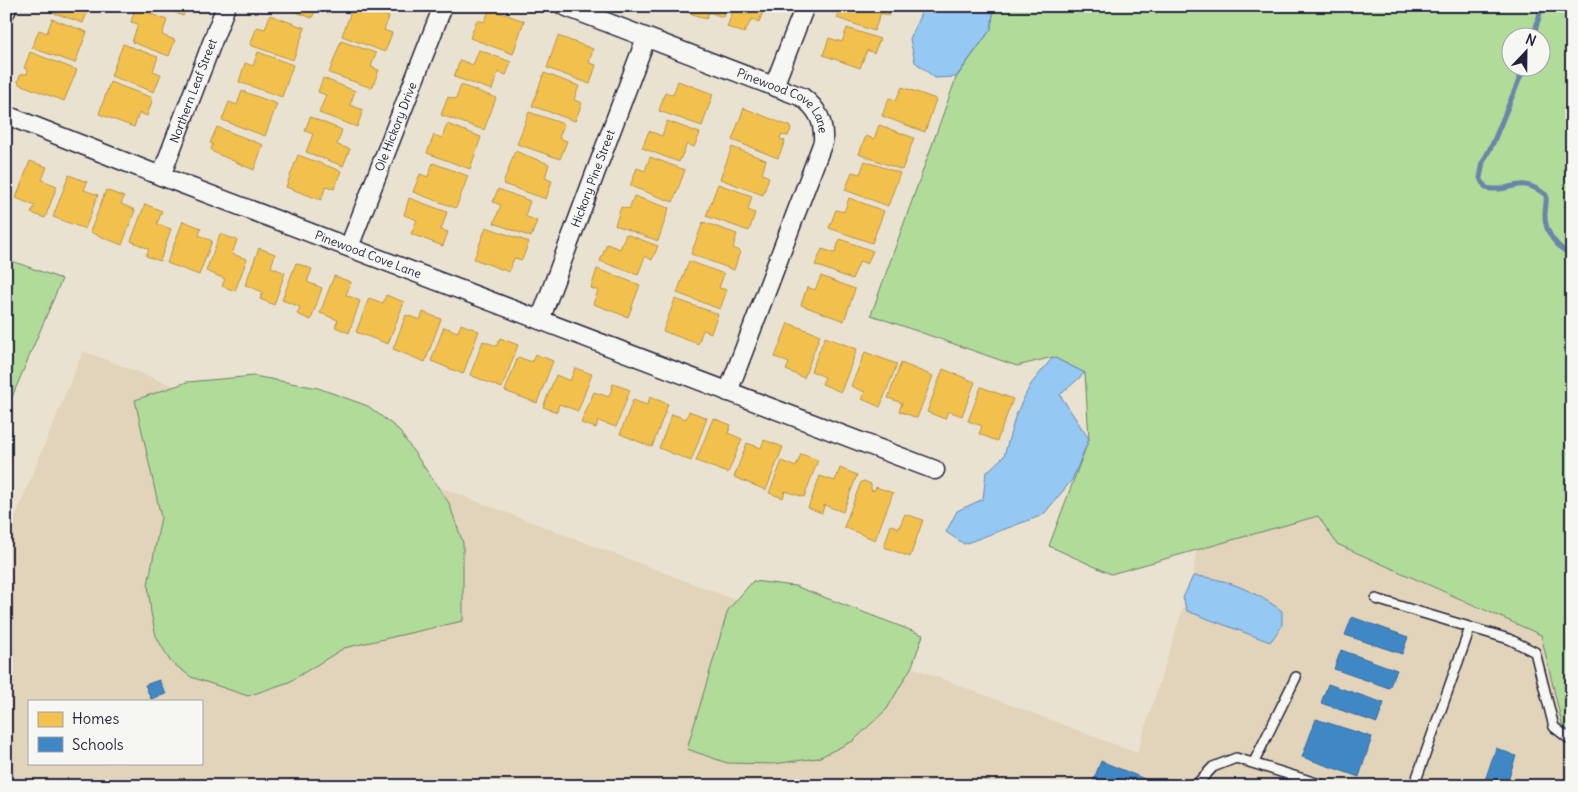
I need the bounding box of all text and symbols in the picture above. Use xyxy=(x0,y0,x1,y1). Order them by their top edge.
north arrow xyxy=(1500,28,1550,78)
text: N xyxy=(1523,30,1539,50)
street label: Northern Leaf Street xyxy=(166,37,220,145)
street label: Pinewood Cove Lane xyxy=(735,65,831,134)
street label: Ole Hickory Drive xyxy=(371,80,420,173)
street label: Hickory Pine Street xyxy=(568,128,618,229)
street label: Pinewood Cove Lane xyxy=(313,227,423,281)
legend xyxy=(28,700,202,764)
text: Homes xyxy=(72,709,119,728)
text: Schools xyxy=(72,735,124,754)

